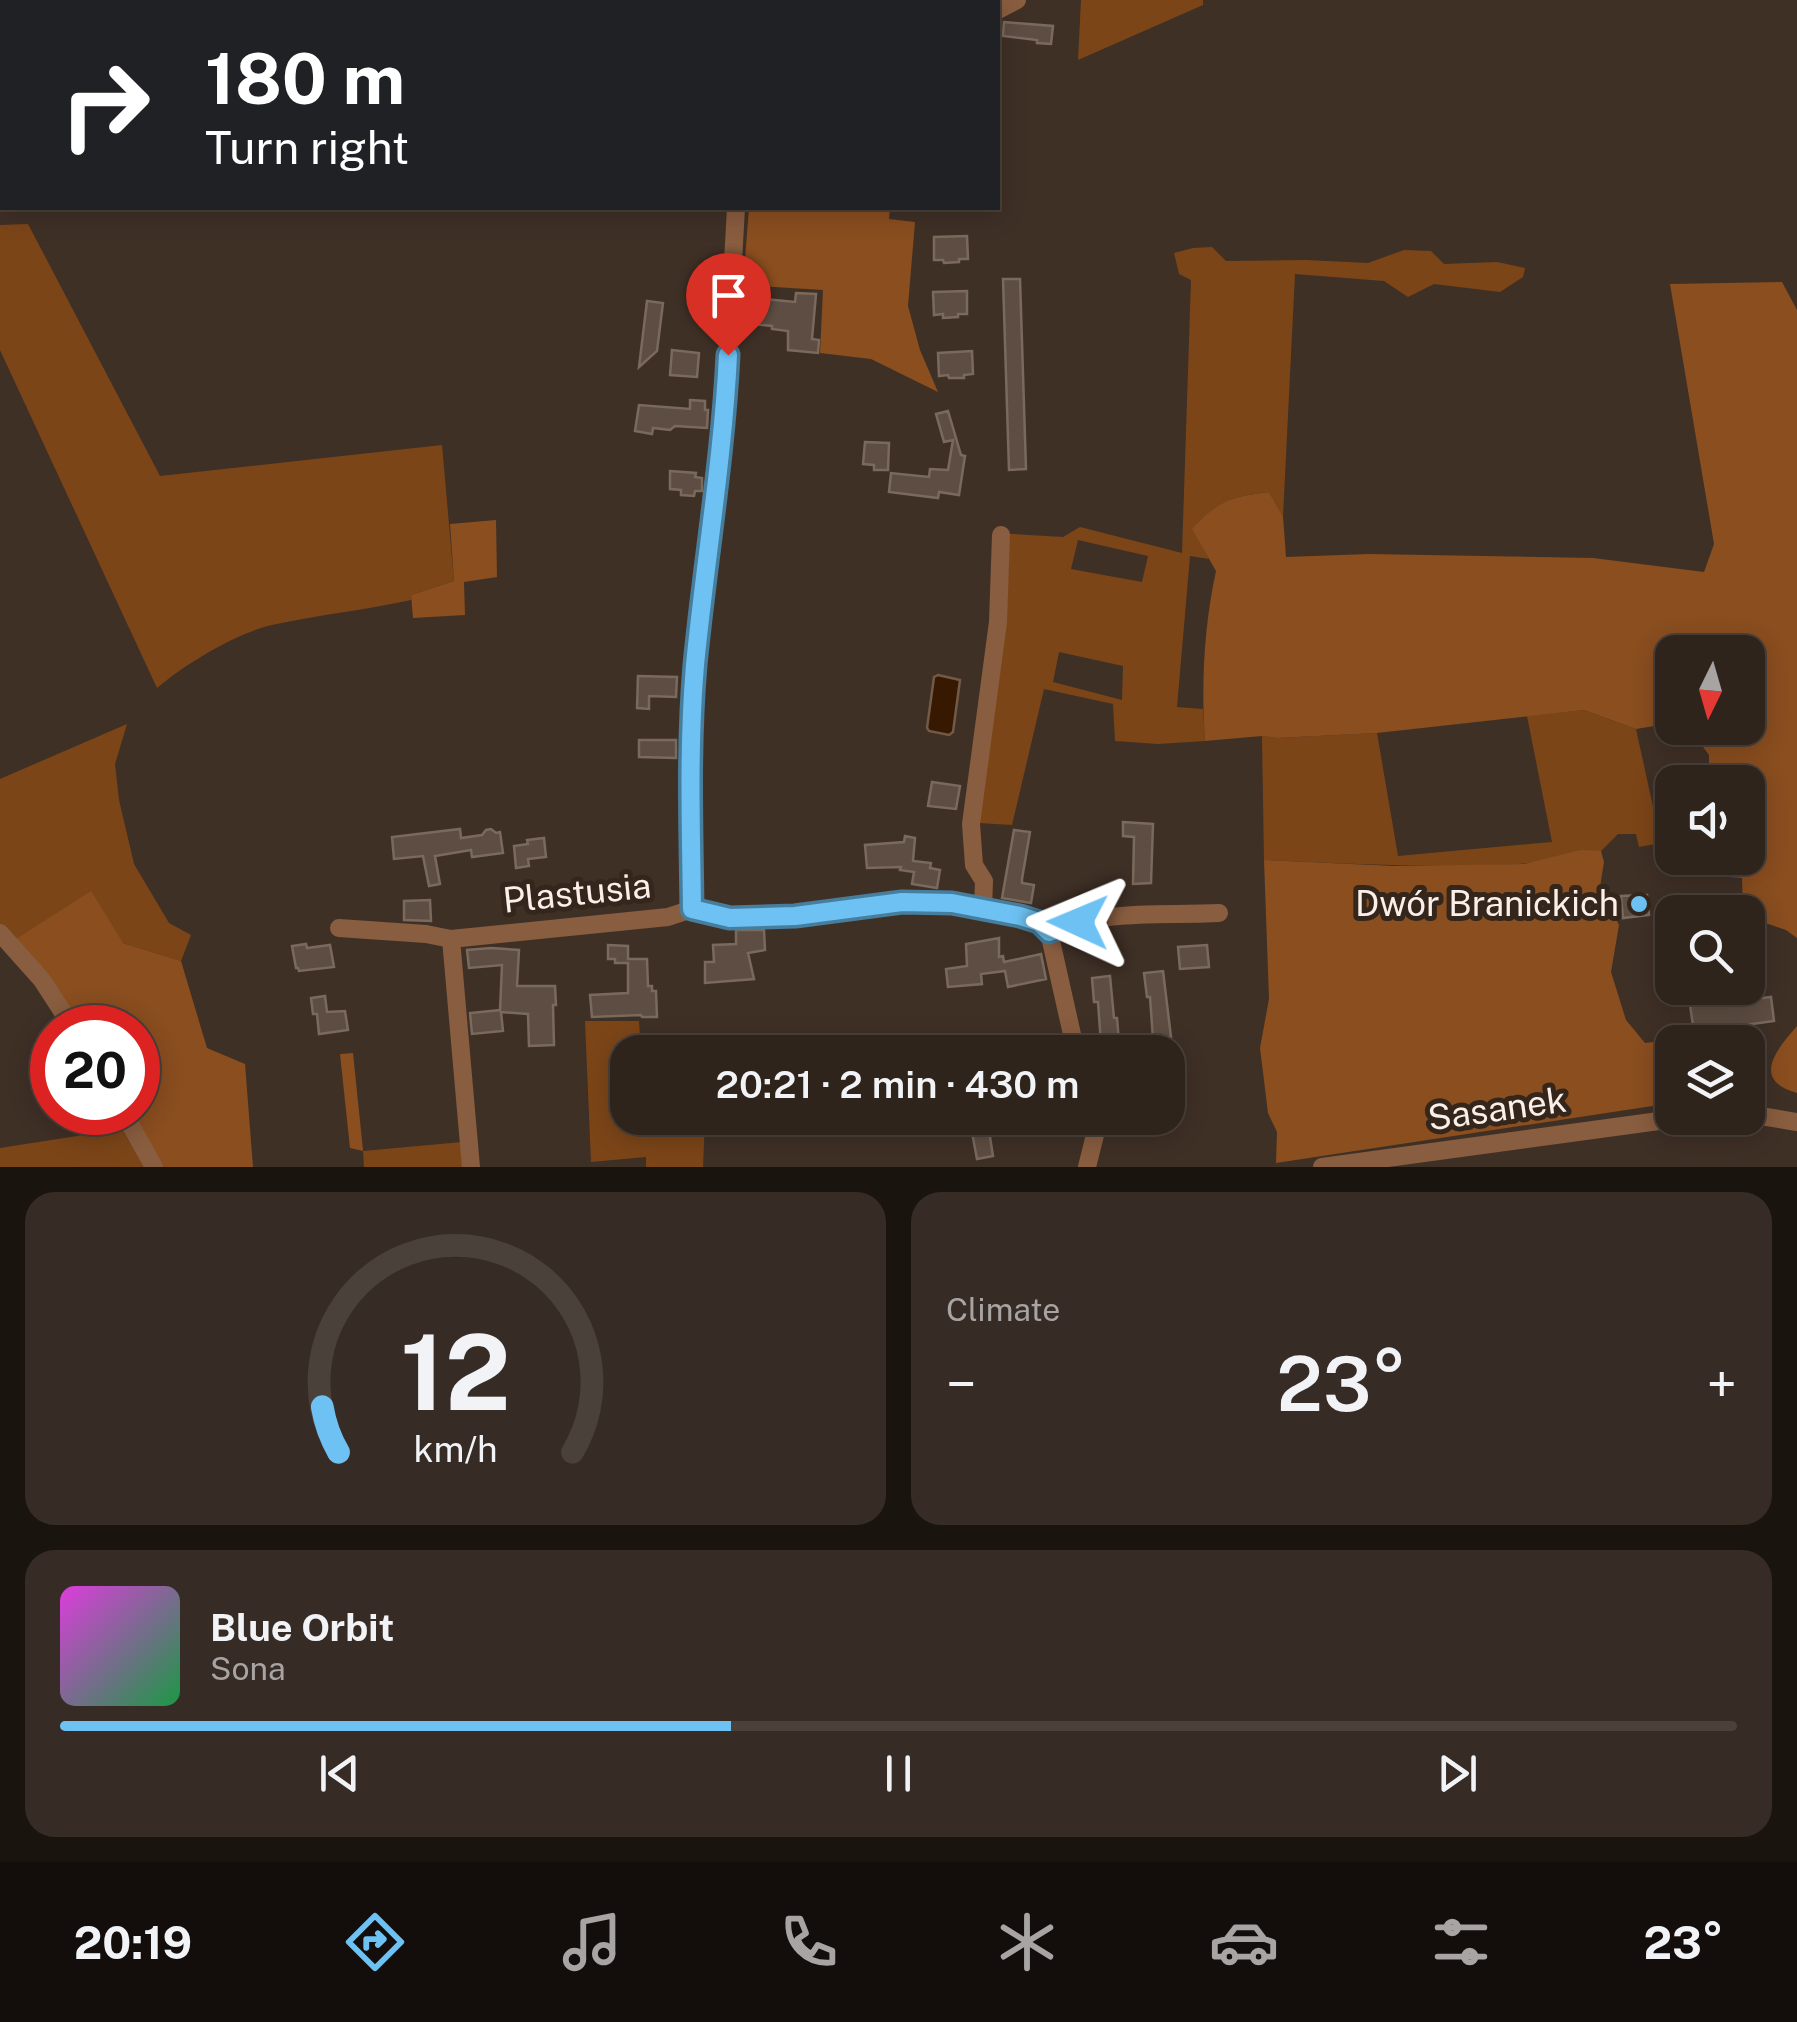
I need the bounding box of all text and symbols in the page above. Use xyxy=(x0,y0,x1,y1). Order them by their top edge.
text: 180 m xyxy=(205,37,405,120)
icon: right xyxy=(40,40,170,170)
text: Turn right xyxy=(205,121,409,174)
pin xyxy=(686,253,771,356)
icon: arrive xyxy=(701,268,756,323)
north arrow xyxy=(1655,635,1765,745)
map controls xyxy=(1655,635,1765,1135)
button: sound xyxy=(1655,765,1765,875)
street label: Plastusia xyxy=(501,864,653,921)
position arrow xyxy=(1026,870,1130,974)
place label: Dwór Branickich xyxy=(1355,883,1619,924)
marker: Dwór Branickich xyxy=(1628,893,1650,915)
button: search xyxy=(1655,895,1765,1005)
speed limit sign: 20 xyxy=(30,1005,160,1135)
button: layers xyxy=(1655,1025,1765,1135)
text: 20:21 · 2 min · 430 m xyxy=(715,1062,1080,1107)
street label: Sasanek xyxy=(1425,1079,1569,1138)
text: Climate xyxy=(946,1291,1060,1328)
text: 12 xyxy=(400,1311,511,1433)
text: 23° xyxy=(1276,1340,1407,1428)
text: − xyxy=(946,1352,977,1416)
text: + xyxy=(1706,1352,1737,1416)
text: km/h xyxy=(413,1428,498,1470)
text: Blue Orbit xyxy=(210,1605,394,1650)
text: Sona xyxy=(210,1650,286,1687)
icon: previous xyxy=(312,1746,367,1801)
icon: pause xyxy=(871,1746,926,1801)
icon: next xyxy=(1430,1746,1485,1801)
icon: directions xyxy=(340,1907,410,1977)
icon: music xyxy=(557,1907,627,1977)
icon: phone xyxy=(774,1907,844,1977)
icon: climate xyxy=(992,1907,1062,1977)
icon: car xyxy=(1209,1907,1279,1977)
icon: filters xyxy=(1426,1907,1496,1977)
text: 20:19 xyxy=(74,1916,192,1969)
text: 23° xyxy=(1643,1916,1723,1969)

